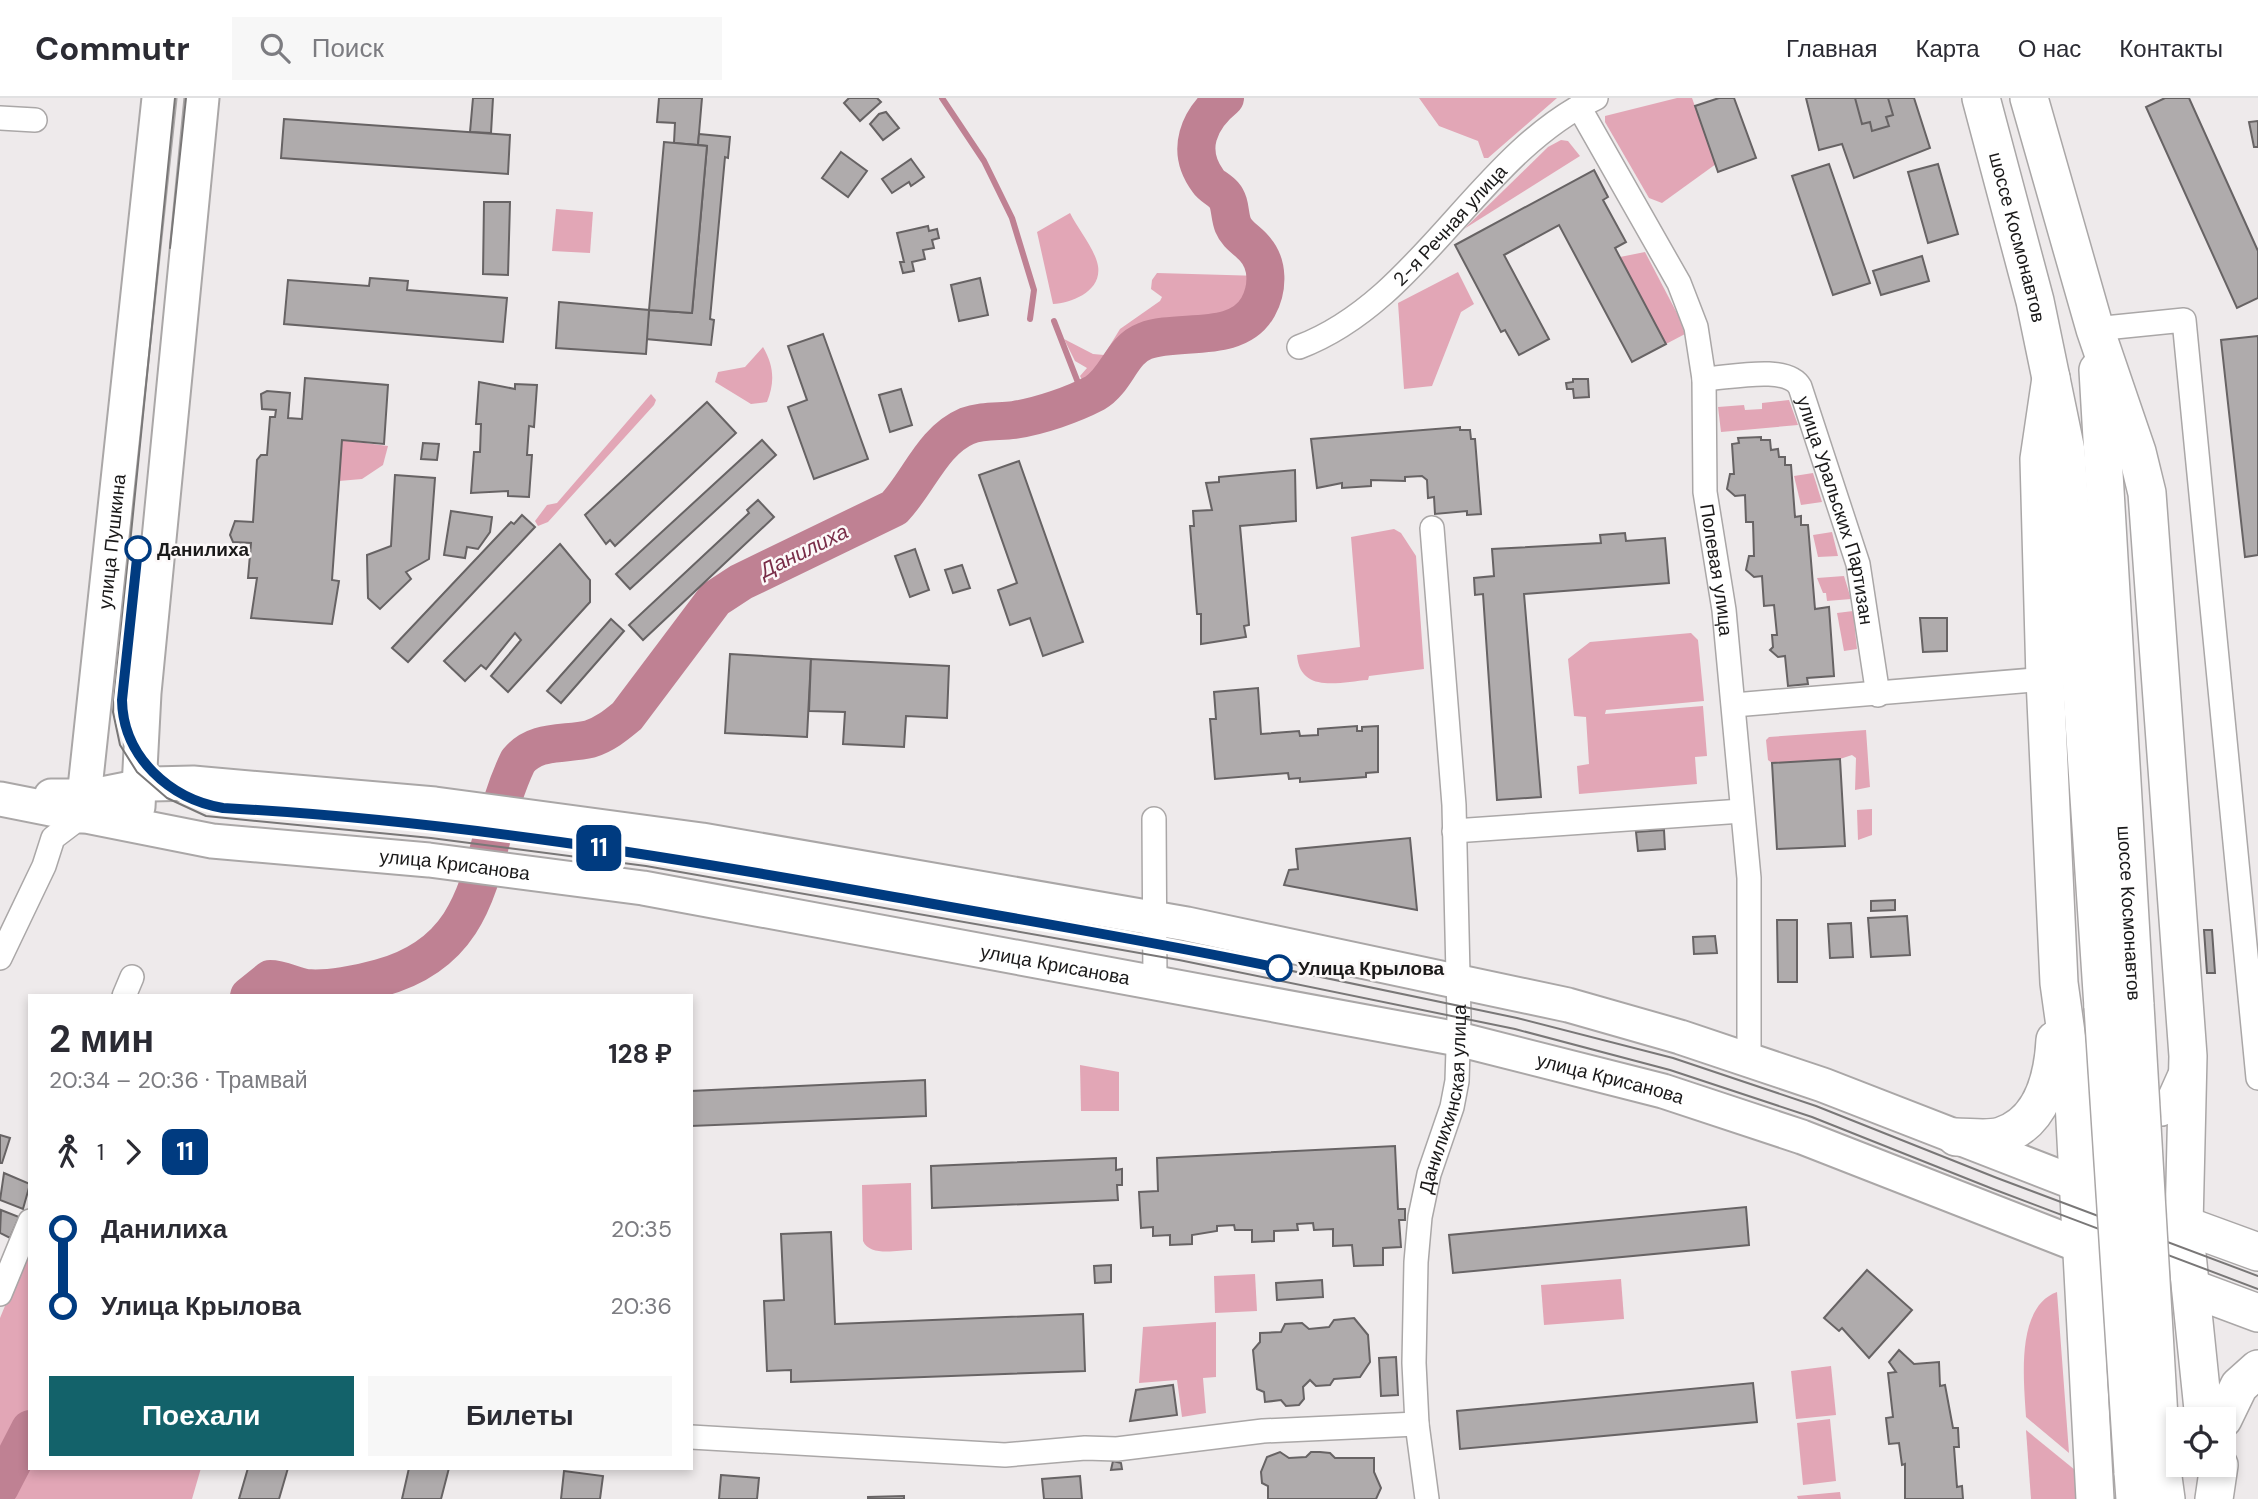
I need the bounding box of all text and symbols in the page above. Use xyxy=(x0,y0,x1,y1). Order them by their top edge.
search box xyxy=(232,17,722,80)
text: Commutr xyxy=(35,27,190,70)
icon: search xyxy=(256,29,294,67)
text: Поиск xyxy=(312,31,384,65)
text: Главная xyxy=(1786,33,1877,64)
text: Карта xyxy=(1915,33,1980,64)
text: О нас xyxy=(2018,33,2081,64)
text: Контакты xyxy=(2119,33,2223,64)
street label: шоссе Космонавтов xyxy=(1983,149,2052,325)
street label: 2-я Речная улица xyxy=(1387,158,1512,291)
street label: улица Уральских Партизан xyxy=(1791,393,1880,626)
street label: улица Пушкина xyxy=(92,472,131,610)
street label: Полевая улица xyxy=(1695,502,1739,638)
water label: Данилиха xyxy=(753,518,853,585)
marker: Данилиха xyxy=(125,536,151,562)
place label: Данилиха xyxy=(157,537,250,562)
line badge: 11 xyxy=(568,825,630,871)
street label: шоссе Космонавтов xyxy=(2112,825,2147,1001)
text: 11 xyxy=(590,832,608,863)
street label: улица Крисанова xyxy=(379,843,532,886)
street label: улица Крисанова xyxy=(979,938,1132,991)
marker: Улица Крылова xyxy=(1266,955,1292,981)
place label: Улица Крылова xyxy=(1298,956,1445,981)
street label: Данилихинская улица xyxy=(1413,1004,1472,1196)
text: 2 мин xyxy=(49,1014,154,1064)
text: 128 ₽ xyxy=(608,1037,672,1071)
street label: улица Крисанова xyxy=(1534,1047,1688,1110)
text: 20:34 – 20:36 · Трамвай xyxy=(49,1065,308,1095)
icon: walk xyxy=(49,1133,87,1171)
icon: forward xyxy=(114,1133,152,1171)
text: 11 xyxy=(176,1136,194,1167)
text: 1 xyxy=(97,1137,104,1167)
text: Данилиха xyxy=(101,1212,227,1246)
text: 20:35 xyxy=(611,1214,672,1244)
text: Улица Крылова xyxy=(101,1289,301,1323)
text: 20:36 xyxy=(611,1291,672,1321)
button: Поехали xyxy=(49,1376,354,1456)
button: Билеты xyxy=(368,1376,672,1456)
map controls xyxy=(2166,1407,2236,1477)
button: locate xyxy=(2166,1407,2236,1477)

